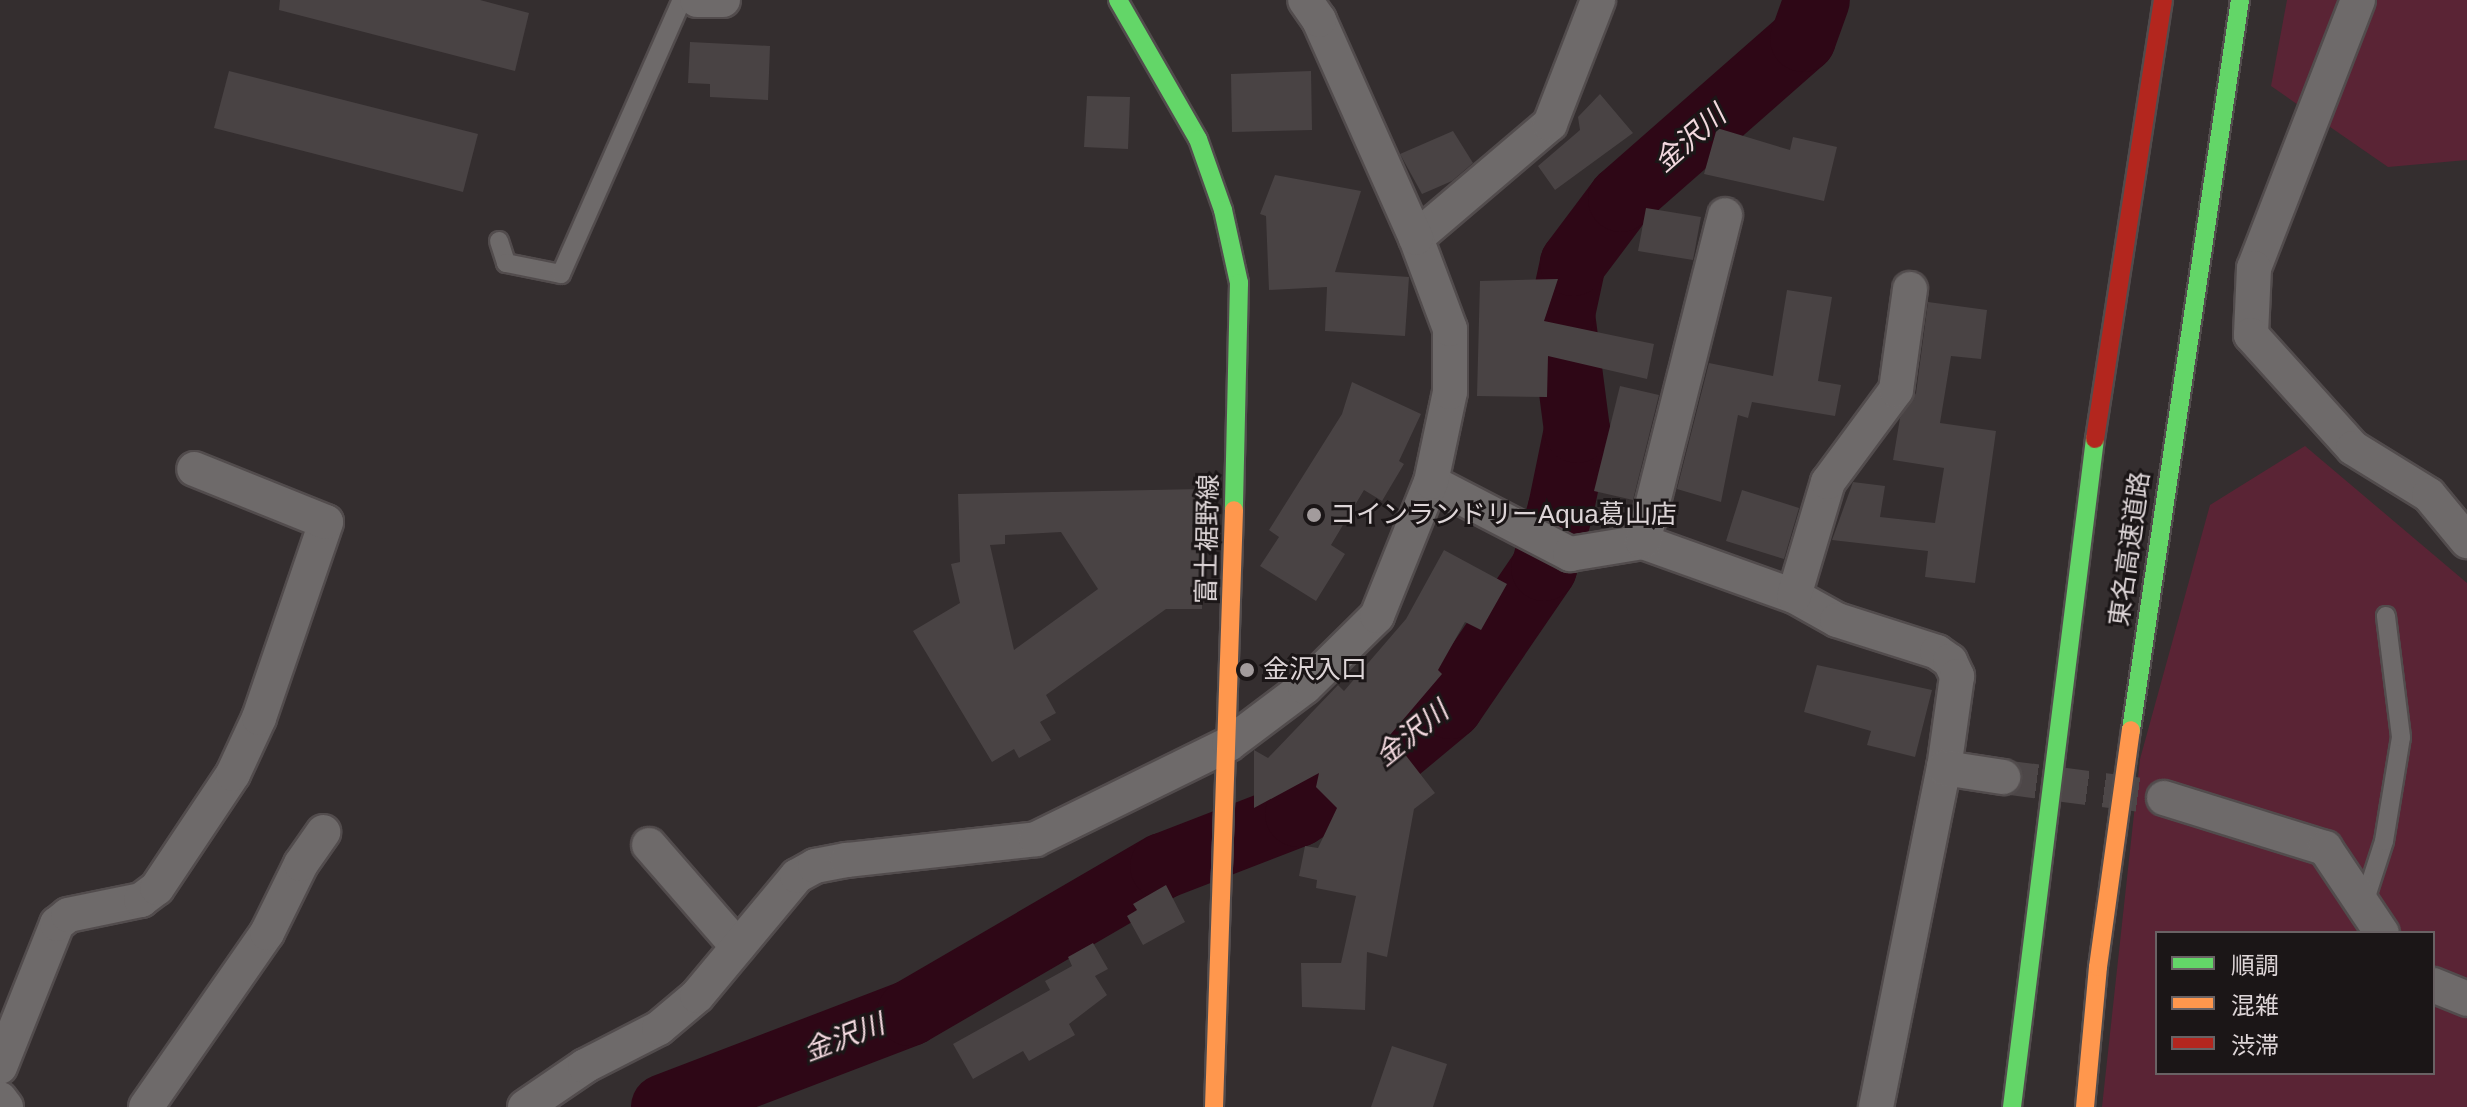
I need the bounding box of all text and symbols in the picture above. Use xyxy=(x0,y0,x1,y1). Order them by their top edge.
water label: 金沢川 xyxy=(1647,99,1733,179)
street label: 東名高速道路 xyxy=(2104,470,2156,628)
street label: 富士裾野線 xyxy=(1191,474,1225,604)
place label: コインランドリーAqua葛山店 xyxy=(1330,499,1677,531)
marker: コインランドリーAqua葛山店 xyxy=(1305,506,1323,524)
place label: 金沢入口 xyxy=(1263,654,1367,686)
marker: 金沢入口 xyxy=(1238,661,1256,679)
water label: 金沢川 xyxy=(1369,695,1455,773)
legend xyxy=(2155,931,2435,1075)
text: 順調 xyxy=(2231,952,2279,979)
text: 混雑 xyxy=(2231,992,2279,1019)
water label: 金沢川 xyxy=(799,1007,889,1069)
text: 渋滞 xyxy=(2231,1032,2279,1059)

